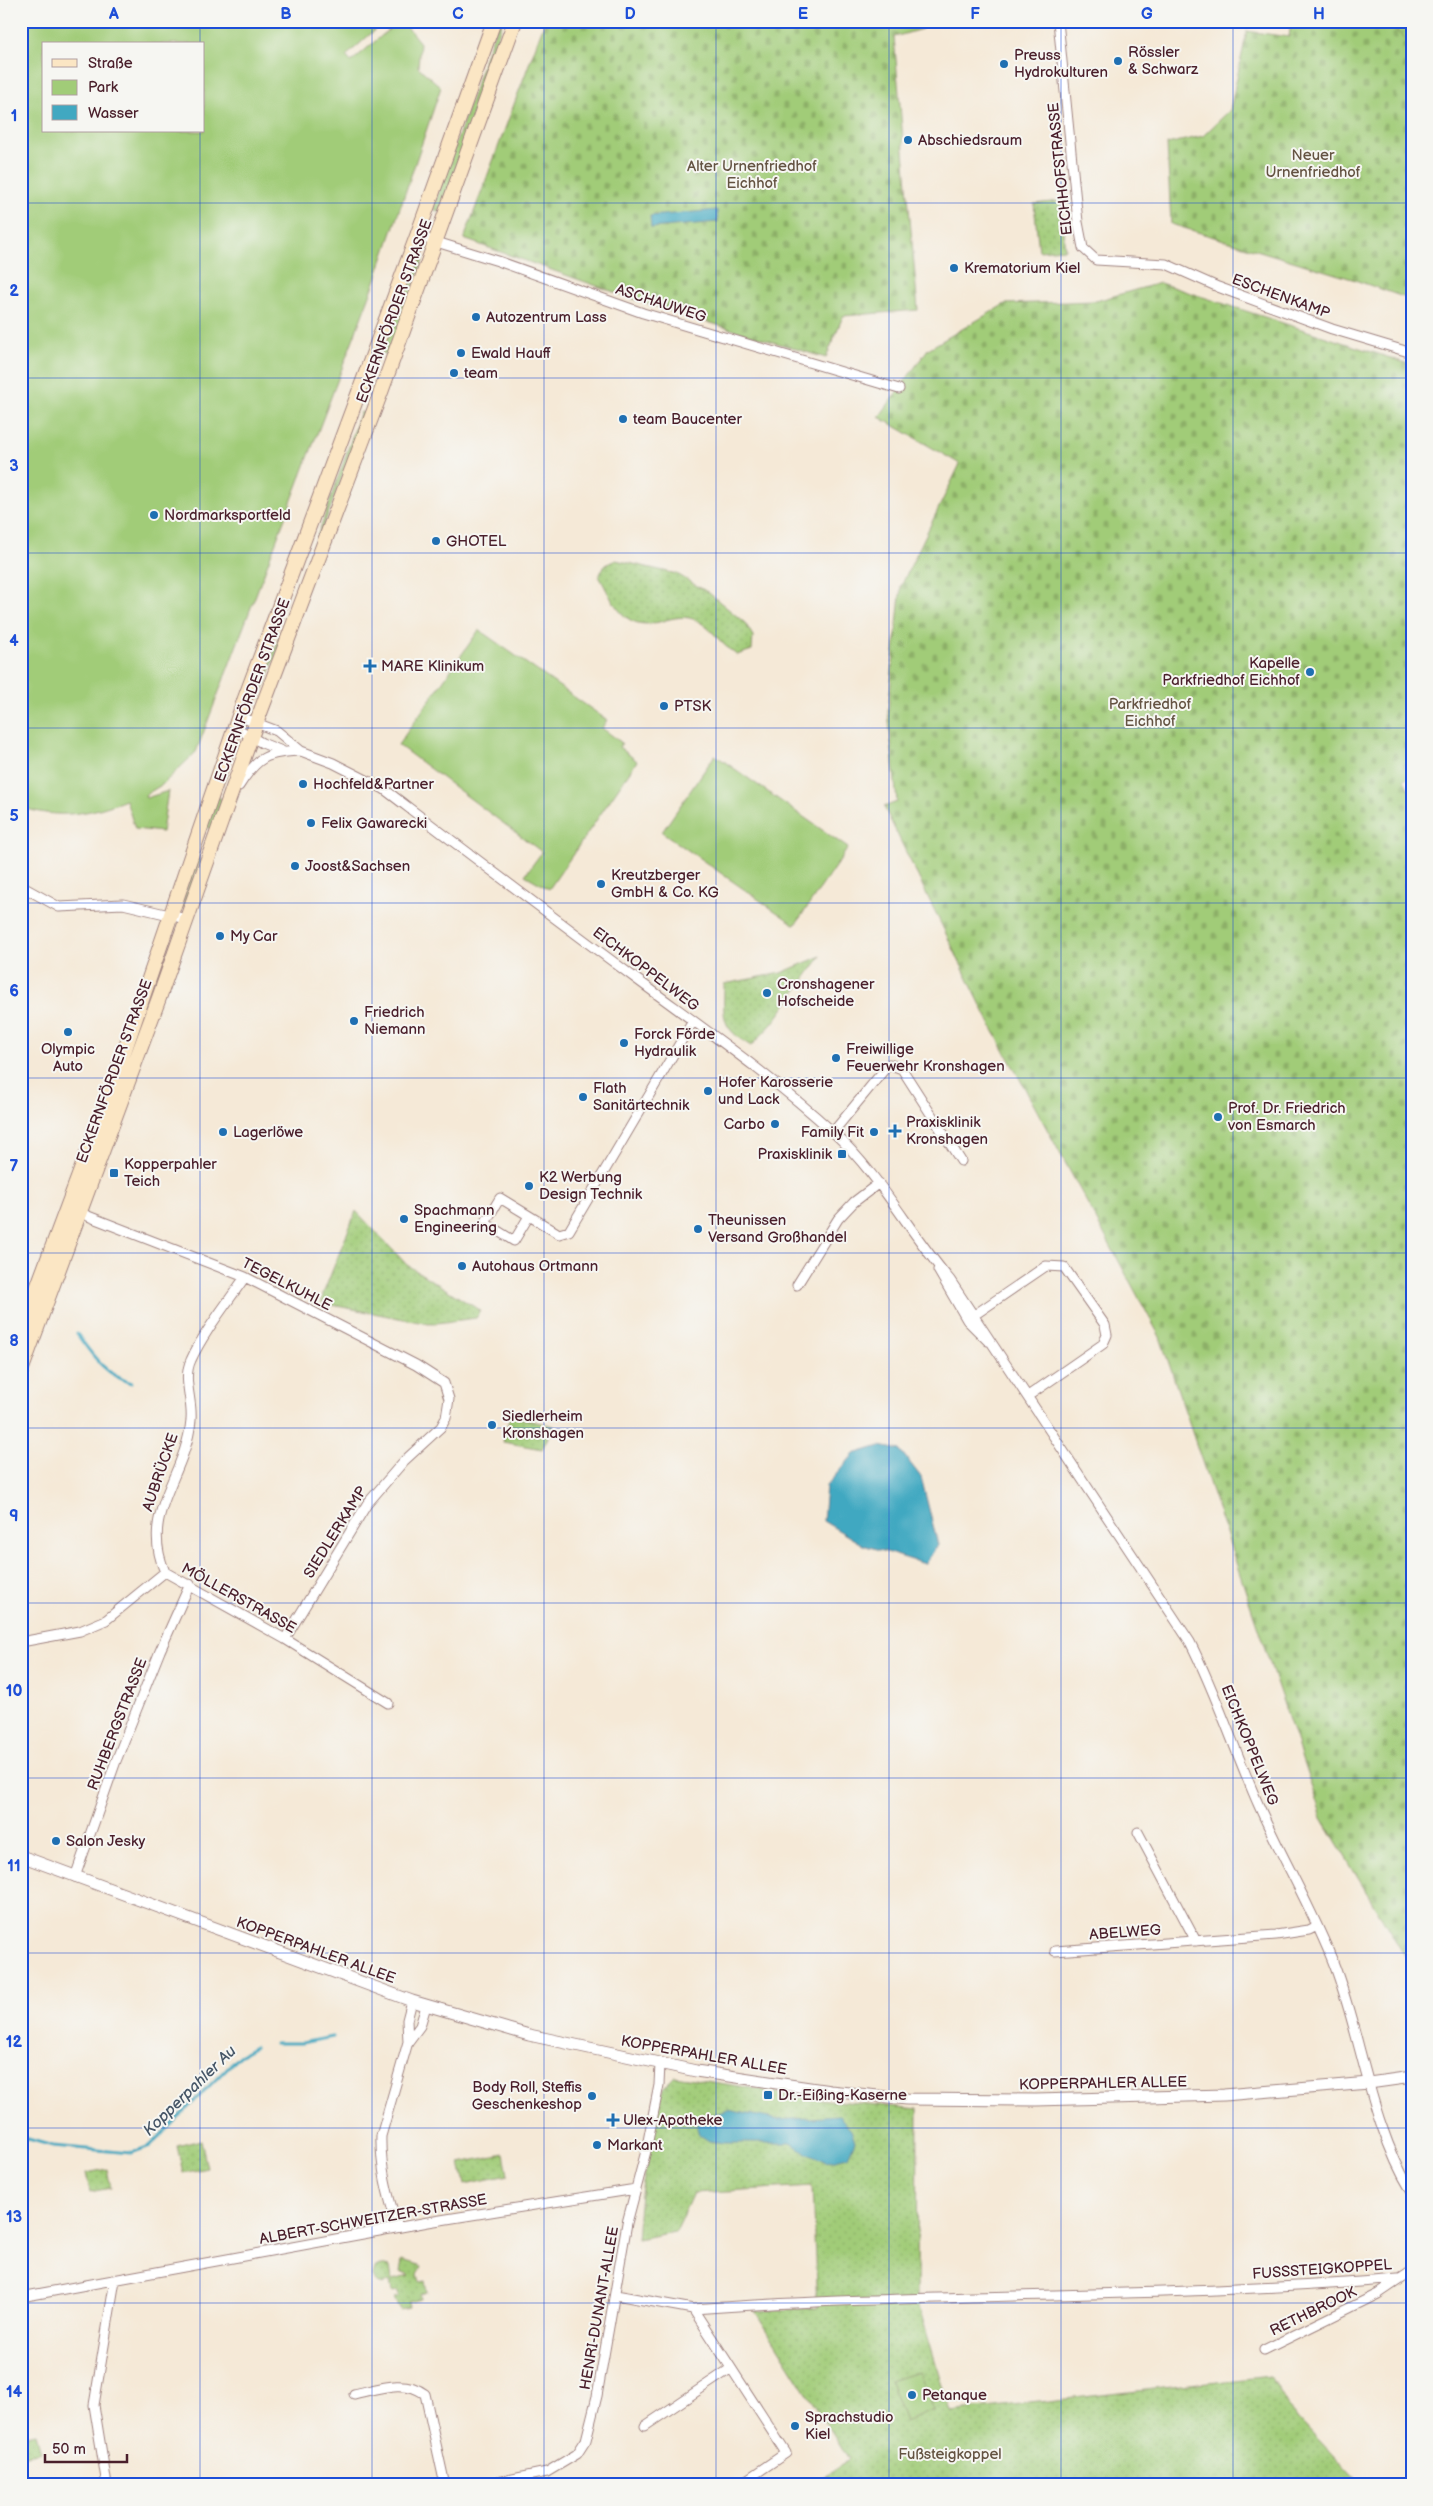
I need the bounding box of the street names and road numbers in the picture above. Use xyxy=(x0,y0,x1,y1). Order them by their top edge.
street label: EICHHOFSTRASSE xyxy=(1044,102,1077,236)
street label: ECKERNFÖRDER STRASSE xyxy=(352,216,437,406)
street label: ESCHENKAMP xyxy=(1229,270,1333,323)
street label: ASCHAUWEG xyxy=(613,280,709,327)
street label: ECKERNFÖRDER STRASSE xyxy=(210,595,295,785)
street label: EICHKOPPELWEG xyxy=(589,923,703,1016)
street label: ECKERNFÖRDER STRASSE xyxy=(72,976,157,1166)
street label: TEGELKUHLE xyxy=(239,1254,335,1315)
street label: AUBRÜCKE xyxy=(138,1430,183,1514)
street label: SIEDLERKAMP xyxy=(300,1482,372,1582)
street label: MÖLLERSTRASSE xyxy=(178,1559,300,1638)
street label: RUHBERGSTRASSE xyxy=(83,1655,152,1793)
street label: EICHKOPPELWEG xyxy=(1217,1682,1282,1808)
street label: KOPPERPAHLER ALLEE xyxy=(233,1913,398,1988)
street label: ABELWEG xyxy=(1089,1921,1162,1944)
street label: KOPPERPAHLER ALLEE xyxy=(619,2032,789,2079)
street label: KOPPERPAHLER ALLEE xyxy=(1019,2073,1187,2094)
street label: ALBERT-SCHWEITZER-STRASSE xyxy=(258,2190,489,2249)
street label: HENRI-DUNANT-ALLEE xyxy=(576,2225,623,2391)
street label: FUSSSTEIGKOPPEL xyxy=(1252,2255,1393,2284)
street label: RETHBROOK xyxy=(1267,2282,1360,2341)

